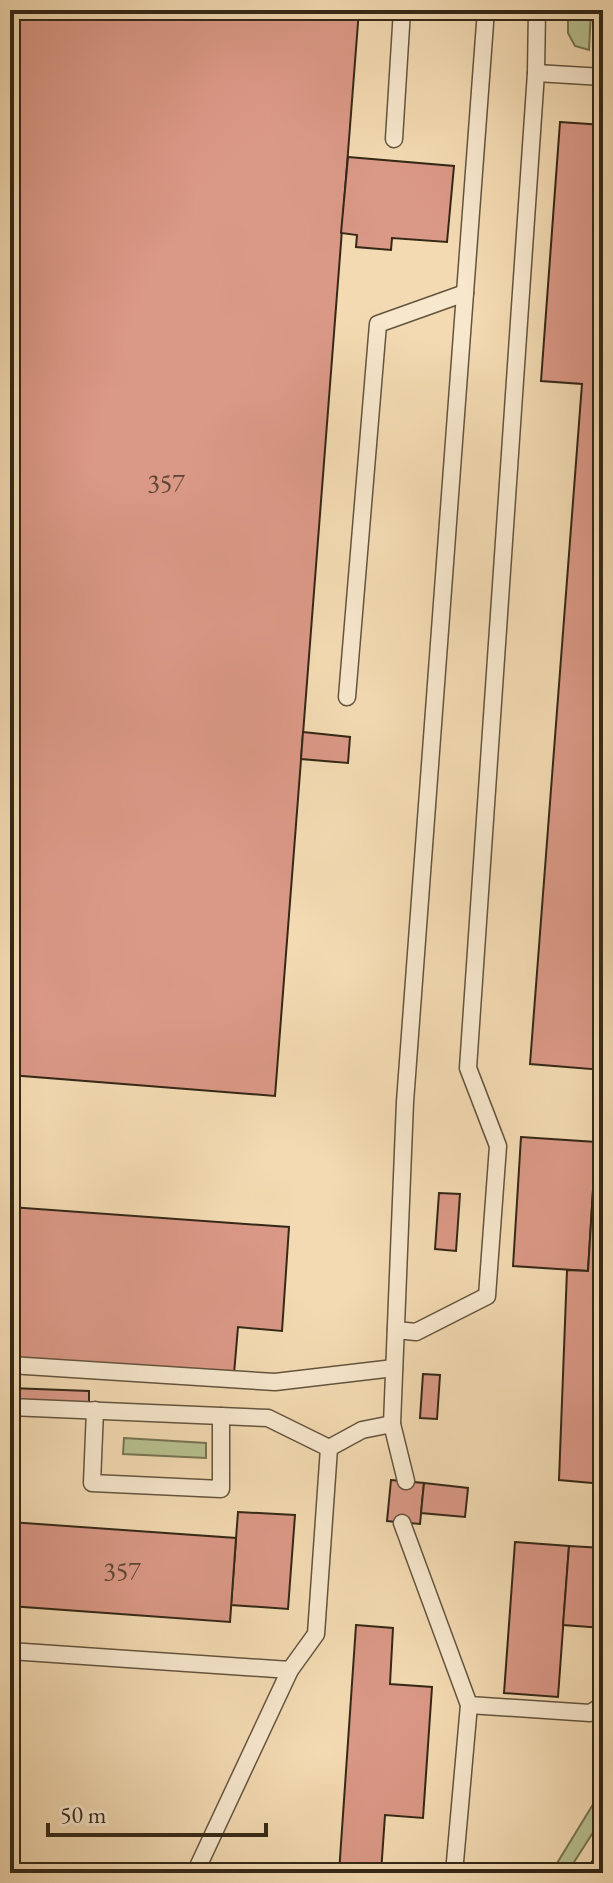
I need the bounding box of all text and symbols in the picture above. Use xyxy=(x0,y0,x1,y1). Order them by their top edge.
house number: 357 xyxy=(147,466,185,500)
house number: 357 xyxy=(103,1554,141,1588)
scale bar xyxy=(48,1787,266,1837)
text: 50 m xyxy=(60,1799,107,1830)

